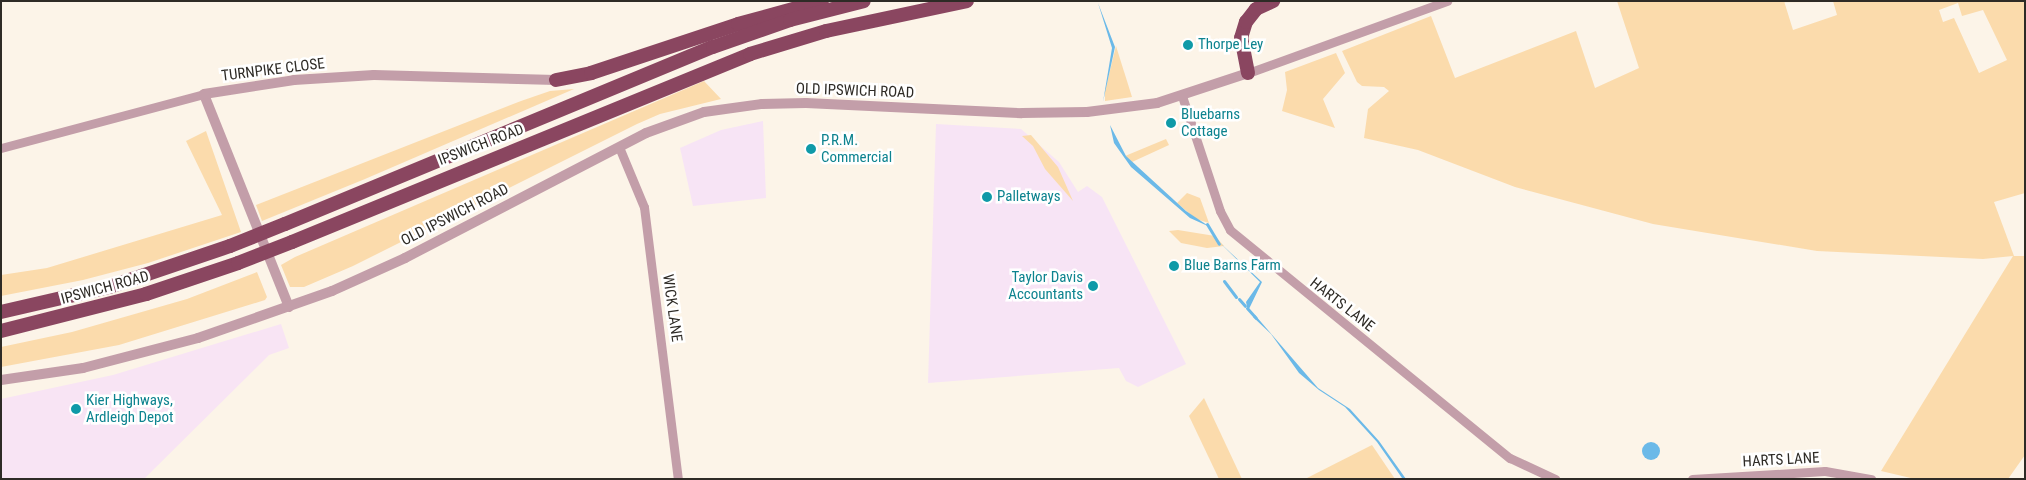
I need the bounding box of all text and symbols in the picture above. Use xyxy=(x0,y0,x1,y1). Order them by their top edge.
place label: Thorpe Ley xyxy=(1198,36,1263,54)
marker: Thorpe Ley xyxy=(1182,39,1194,51)
street label: TURNPIKE CLOSE xyxy=(220,55,326,85)
street label: OLD IPSWICH ROAD xyxy=(795,80,915,102)
place label: Bluebarns Cottage xyxy=(1181,105,1240,140)
marker: Bluebarns Cottage xyxy=(1165,117,1177,129)
street label: IPSWICH ROAD xyxy=(436,120,526,170)
place label: P.R.M. Commercial xyxy=(821,131,892,166)
marker: P.R.M. Commercial xyxy=(805,143,817,155)
street label: OLD IPSWICH ROAD xyxy=(398,180,512,250)
place label: Palletways xyxy=(997,188,1061,206)
marker: Palletways xyxy=(981,191,993,203)
place label: Blue Barns Farm xyxy=(1184,257,1281,275)
marker: Blue Barns Farm xyxy=(1168,260,1180,272)
street label: IPSWICH ROAD xyxy=(59,268,151,308)
place label: Taylor Davis Accountants xyxy=(1008,268,1083,303)
street label: WICK LANE xyxy=(658,273,686,343)
street label: HARTS LANE xyxy=(1306,274,1378,336)
marker: Taylor Davis Accountants xyxy=(1087,280,1099,292)
place label: Kier Highways, Ardleigh Depot xyxy=(86,391,173,426)
marker: Kier Highways, Ardleigh Depot xyxy=(70,403,82,415)
street label: HARTS LANE xyxy=(1742,449,1820,471)

